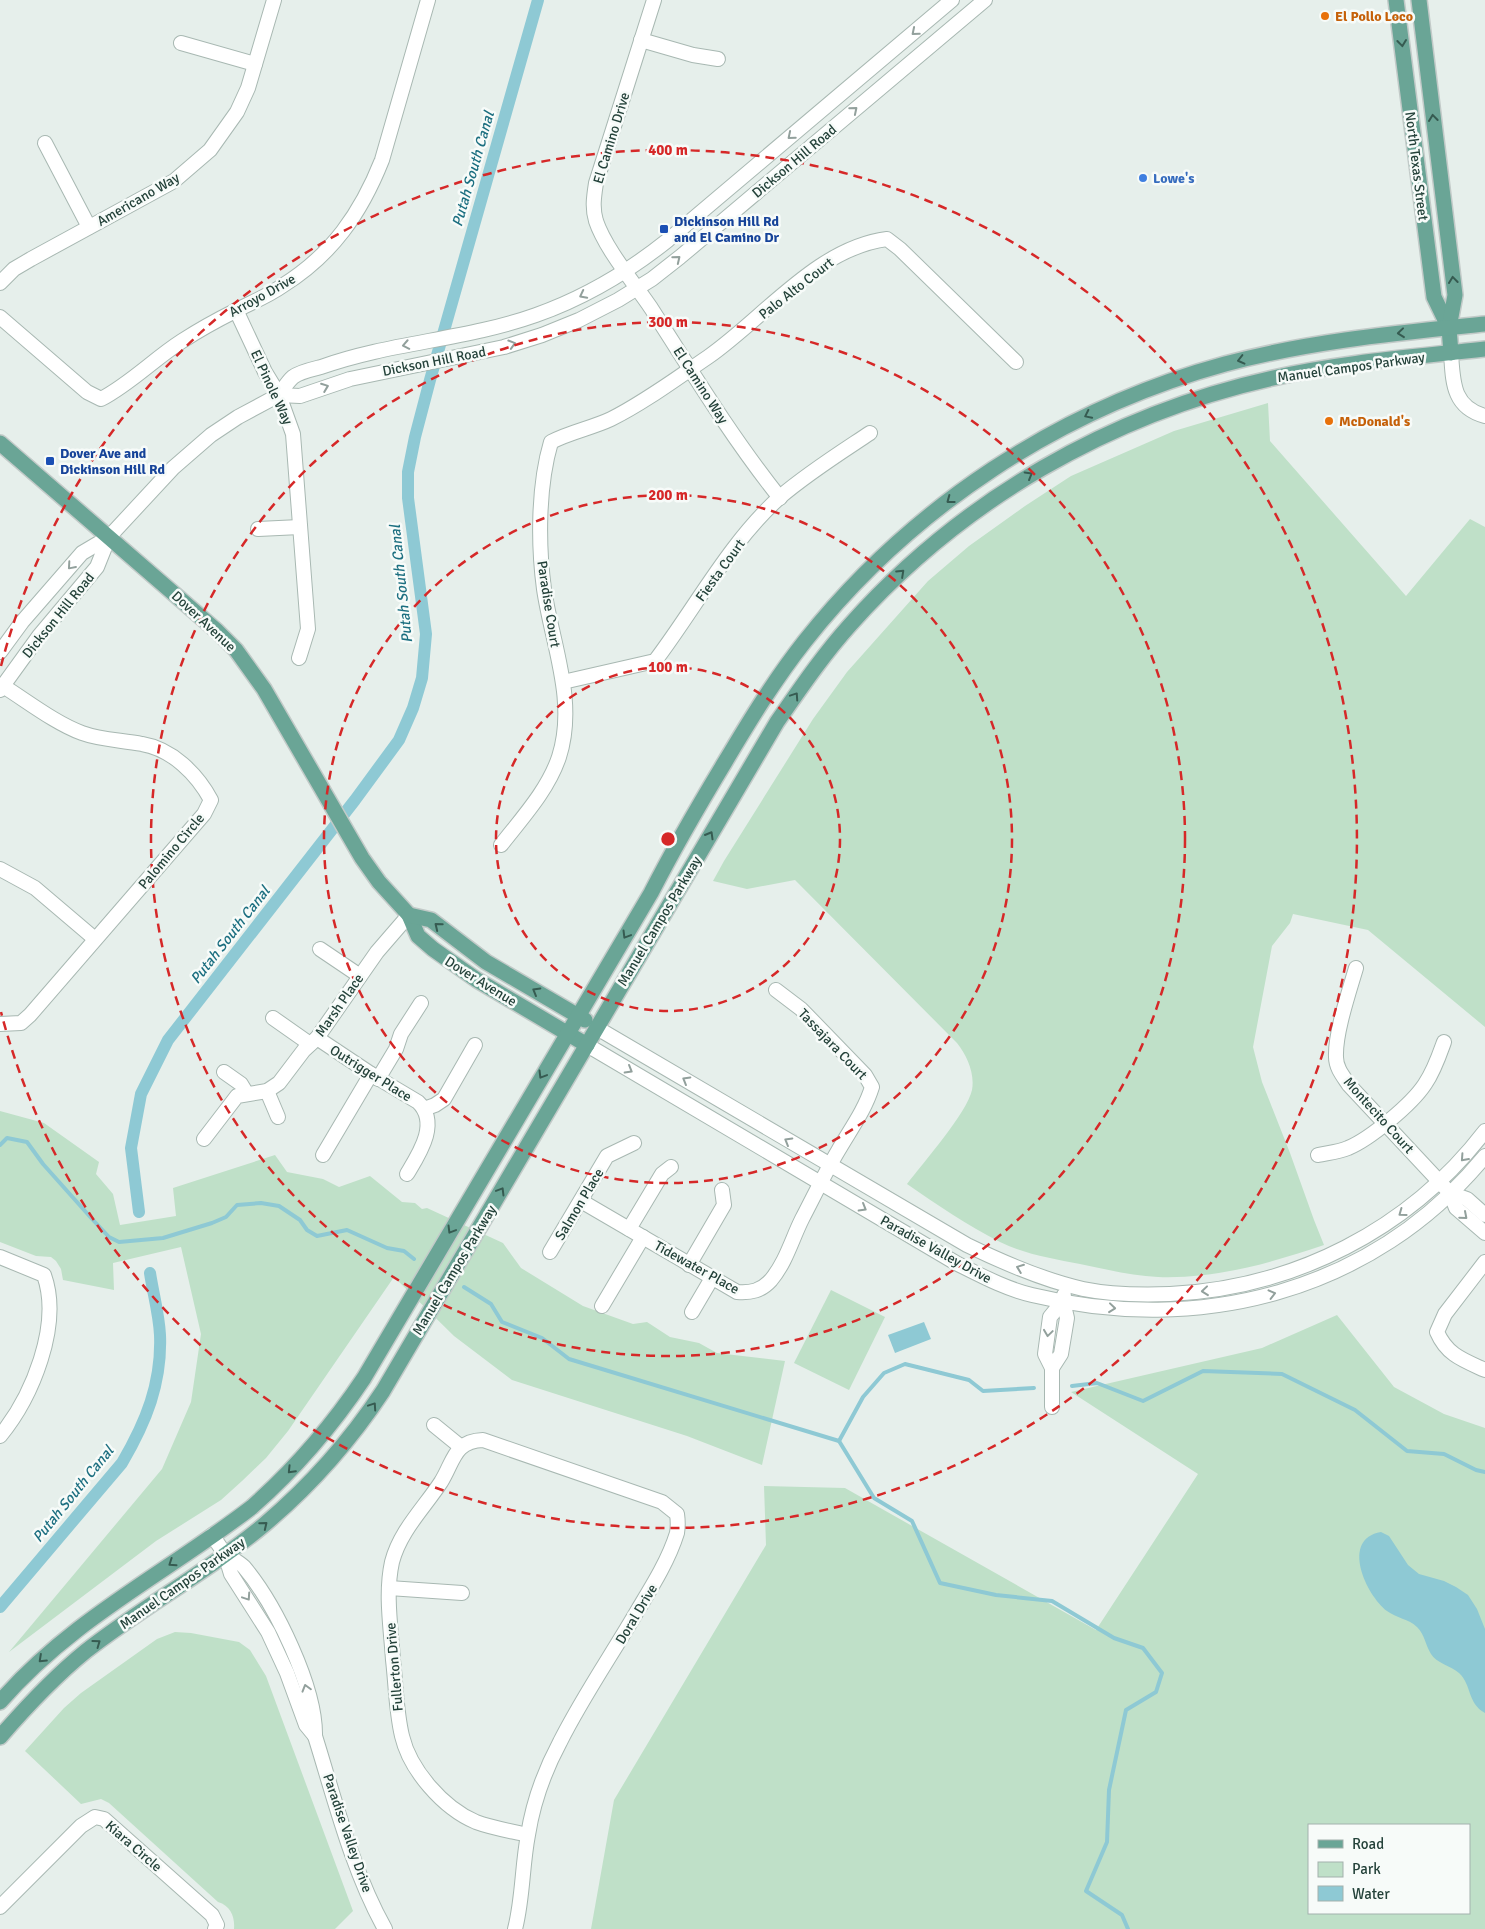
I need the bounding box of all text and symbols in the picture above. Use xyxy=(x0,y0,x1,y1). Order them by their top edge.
place label: El Pollo Loco xyxy=(1335,8,1413,25)
marker: El Pollo Loco xyxy=(1319,10,1331,22)
one-way arrow xyxy=(912,26,921,34)
one-way arrow xyxy=(1396,39,1407,47)
street label: El Camino Drive xyxy=(589,90,633,186)
one-way arrow xyxy=(849,106,858,115)
water label: Putah South Canal xyxy=(448,108,498,229)
street label: North Texas Street xyxy=(1401,111,1432,222)
one-way arrow xyxy=(1428,114,1439,122)
street label: Dickson Hill Road xyxy=(749,121,840,202)
one-way arrow xyxy=(787,131,796,140)
text: 400 m xyxy=(648,141,688,159)
street label: Americano Way xyxy=(94,169,183,230)
place label: Lowe's xyxy=(1153,170,1194,187)
marker: Lowe's xyxy=(1137,172,1149,184)
place label: Dickinson Hill Rd and El Camino Dr xyxy=(674,213,780,246)
marker: Dickinson Hill Rd and El Camino Dr xyxy=(658,223,670,235)
street label: Palo Alto Court xyxy=(756,254,837,323)
one-way arrow xyxy=(671,256,680,265)
street label: Arroyo Drive xyxy=(226,270,299,321)
one-way arrow xyxy=(1448,275,1459,283)
one-way arrow xyxy=(580,289,589,299)
text: 300 m xyxy=(648,313,688,331)
one-way arrow xyxy=(1397,327,1405,338)
one-way arrow xyxy=(401,339,410,350)
one-way arrow xyxy=(507,340,516,350)
street label: Dickson Hill Road xyxy=(381,343,487,380)
street label: El Camino Way xyxy=(669,344,732,427)
street label: El Pinole Way xyxy=(247,347,296,428)
street label: Manuel Campos Parkway xyxy=(1276,349,1426,386)
one-way arrow xyxy=(1237,355,1245,365)
one-way arrow xyxy=(321,382,329,392)
one-way arrow xyxy=(1084,409,1093,419)
place label: McDonald's xyxy=(1339,413,1410,430)
marker: McDonald's xyxy=(1323,415,1335,427)
place label: Dover Ave and Dickinson Hill Rd xyxy=(60,445,165,478)
marker: Dover Ave and Dickinson Hill Rd xyxy=(44,455,56,467)
one-way arrow xyxy=(1024,471,1033,481)
text: 200 m xyxy=(648,486,688,504)
one-way arrow xyxy=(947,494,956,502)
water label: Putah South Canal xyxy=(386,522,416,644)
street label: Fiesta Court xyxy=(692,536,749,605)
street label: Paradise Court xyxy=(533,559,564,649)
one-way arrow xyxy=(68,560,76,569)
street label: Dickson Hill Road xyxy=(19,569,98,661)
one-way arrow xyxy=(895,570,904,579)
street label: Dover Avenue xyxy=(168,587,239,655)
text: 100 m xyxy=(648,658,688,676)
one-way arrow xyxy=(789,692,798,702)
street label: Palomino Circle xyxy=(135,810,208,893)
centre of rings xyxy=(659,830,677,848)
one-way arrow xyxy=(704,831,714,840)
street label: Manuel Campos Parkway xyxy=(614,853,705,989)
water label: Putah South Canal xyxy=(186,881,275,987)
one-way arrow xyxy=(435,923,444,932)
one-way arrow xyxy=(623,929,633,938)
street label: Dover Avenue xyxy=(442,953,520,1010)
street label: Marsh Place xyxy=(312,970,367,1040)
one-way arrow xyxy=(532,987,541,997)
street label: Tassajara Court xyxy=(795,1005,871,1083)
street label: Outrigger Place xyxy=(327,1041,415,1105)
one-way arrow xyxy=(623,1064,632,1074)
one-way arrow xyxy=(539,1070,549,1079)
street label: Montecito Court xyxy=(1340,1074,1418,1157)
one-way arrow xyxy=(682,1077,691,1087)
one-way arrow xyxy=(785,1138,794,1148)
one-way arrow xyxy=(1460,1152,1469,1161)
street label: Salmon Place xyxy=(551,1165,608,1243)
one-way arrow xyxy=(495,1187,505,1196)
street label: Manuel Campos Parkway xyxy=(409,1202,500,1338)
one-way arrow xyxy=(858,1202,867,1212)
one-way arrow xyxy=(1399,1207,1408,1216)
one-way arrow xyxy=(1459,1210,1468,1219)
street label: Paradise Valley Drive xyxy=(877,1212,994,1287)
one-way arrow xyxy=(447,1225,457,1234)
street label: Tidewater Place xyxy=(651,1237,742,1298)
one-way arrow xyxy=(1016,1264,1024,1274)
one-way arrow xyxy=(1201,1285,1209,1296)
one-way arrow xyxy=(1268,1289,1277,1300)
one-way arrow xyxy=(1108,1302,1116,1313)
one-way arrow xyxy=(1043,1328,1053,1337)
one-way arrow xyxy=(367,1402,376,1411)
water label: Putah South Canal xyxy=(29,1441,118,1546)
one-way arrow xyxy=(288,1465,297,1474)
one-way arrow xyxy=(258,1521,267,1530)
street label: Manuel Campos Parkway xyxy=(116,1534,248,1633)
one-way arrow xyxy=(168,1557,178,1566)
street label: Doral Drive xyxy=(612,1581,661,1647)
one-way arrow xyxy=(241,1591,250,1601)
street label: Fullerton Drive xyxy=(382,1622,407,1712)
one-way arrow xyxy=(92,1640,101,1649)
one-way arrow xyxy=(38,1653,47,1662)
one-way arrow xyxy=(301,1685,311,1693)
street label: Paradise Valley Drive xyxy=(319,1772,376,1895)
street label: Kiara Circle xyxy=(102,1817,165,1875)
legend xyxy=(1308,1824,1470,1914)
text: Road xyxy=(1352,1835,1384,1853)
text: Park xyxy=(1352,1860,1381,1878)
text: Water xyxy=(1352,1885,1390,1903)

